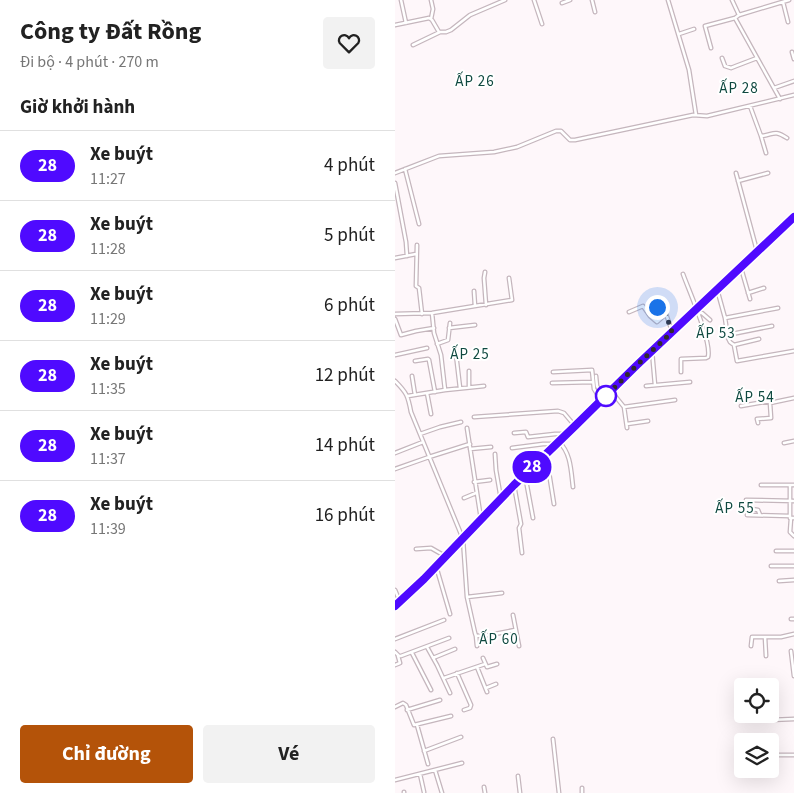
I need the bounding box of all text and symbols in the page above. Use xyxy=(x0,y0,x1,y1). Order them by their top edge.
text: Công ty Đất Rồng xyxy=(20,14,201,49)
button: heart xyxy=(323,17,375,69)
text: Đi bộ · 4 phút · 270 m xyxy=(20,51,159,73)
district label: ẤP 26 xyxy=(455,71,495,92)
district label: ẤP 28 xyxy=(719,78,759,99)
text: Giờ khởi hành xyxy=(20,94,135,121)
text: Xe buýt xyxy=(90,141,153,168)
text: 4 phút xyxy=(324,152,375,179)
text: 28 xyxy=(38,153,57,178)
text: 11:27 xyxy=(90,168,126,190)
text: Xe buýt xyxy=(90,211,153,238)
text: 5 phút xyxy=(324,222,375,249)
text: 28 xyxy=(38,223,57,248)
text: 11:28 xyxy=(90,238,126,260)
text: Xe buýt xyxy=(90,281,153,308)
text: 6 phút xyxy=(324,292,375,319)
text: 28 xyxy=(38,293,57,318)
your location xyxy=(645,295,670,320)
text: 11:29 xyxy=(90,308,126,330)
district label: ẤP 53 xyxy=(696,323,736,344)
district label: ẤP 25 xyxy=(450,344,490,365)
text: Xe buýt xyxy=(90,351,153,378)
text: 12 phút xyxy=(315,362,375,389)
text: 28 xyxy=(38,363,57,388)
text: 11:35 xyxy=(90,378,126,400)
unlabelled marker xyxy=(595,385,617,407)
district label: ẤP 54 xyxy=(735,387,775,408)
text: Xe buýt xyxy=(90,421,153,448)
text: 14 phút xyxy=(315,432,375,459)
text: 28 xyxy=(38,433,57,458)
text: 11:37 xyxy=(90,448,126,470)
line badge: 28 xyxy=(509,451,555,483)
text: 28 xyxy=(522,454,542,479)
text: Xe buýt xyxy=(90,491,153,518)
district label: ẤP 55 xyxy=(715,498,755,519)
text: 16 phút xyxy=(315,502,375,529)
text: 28 xyxy=(38,503,57,528)
text: 11:39 xyxy=(90,518,126,540)
district label: ẤP 60 xyxy=(479,629,519,650)
map controls xyxy=(734,678,779,778)
button: locate xyxy=(734,678,779,723)
button: Chỉ đường xyxy=(20,725,193,783)
button: Vé xyxy=(203,725,375,783)
button: layers xyxy=(734,733,779,778)

